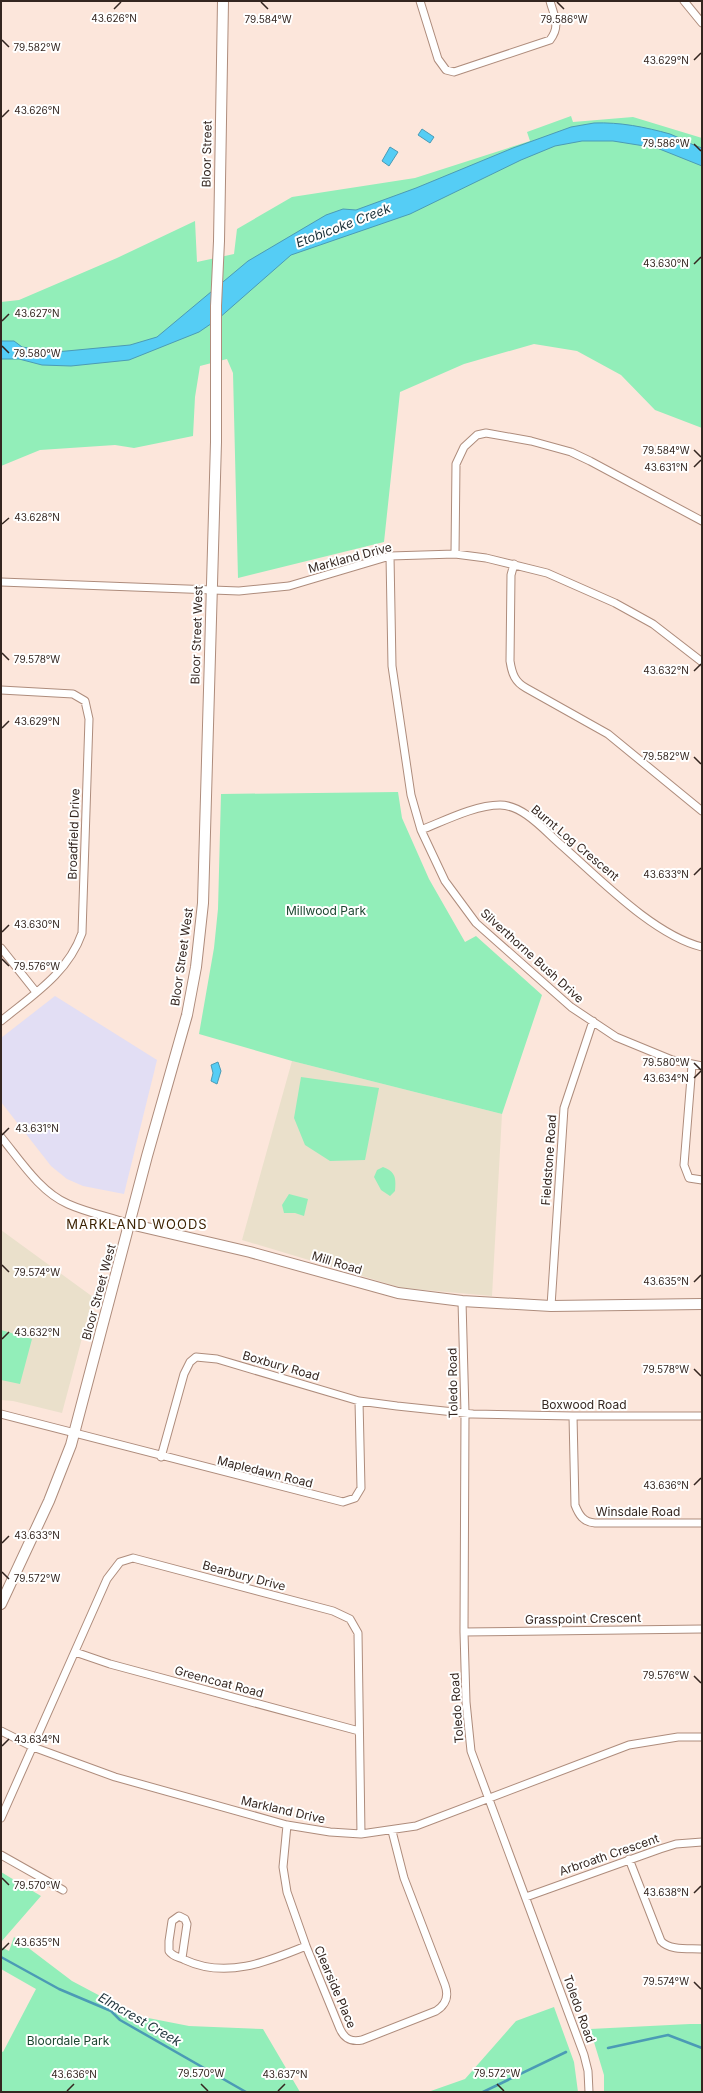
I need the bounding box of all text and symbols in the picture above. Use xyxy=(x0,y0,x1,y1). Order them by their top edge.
text: 43.626°N xyxy=(91,12,137,24)
text: 79.584°W xyxy=(244,13,292,25)
text: 79.586°W xyxy=(540,13,588,25)
text: 79.582°W xyxy=(13,41,61,53)
text: 43.629°N xyxy=(643,54,689,66)
text: 43.626°N xyxy=(14,104,60,116)
street label: Bloor Street xyxy=(198,120,215,188)
text: 79.586°W xyxy=(642,137,690,149)
water label: Etobicoke Creek xyxy=(293,199,394,250)
text: 43.630°N xyxy=(643,257,689,269)
text: 43.627°N xyxy=(14,307,60,319)
text: 79.580°W xyxy=(13,347,61,359)
text: 79.584°W xyxy=(642,444,690,456)
text: 43.631°N xyxy=(644,461,688,473)
text: 43.628°N xyxy=(14,511,60,523)
street label: Markland Drive xyxy=(306,539,393,576)
street label: Bloor Street West xyxy=(187,585,206,685)
text: 79.578°W xyxy=(14,653,60,665)
text: 43.632°N xyxy=(643,664,689,676)
text: 43.629°N xyxy=(14,715,60,727)
text: 79.582°W xyxy=(642,750,690,762)
street label: Broadfield Drive xyxy=(64,788,83,880)
street label: Burnt Log Crescent xyxy=(528,802,622,884)
text: 43.633°N xyxy=(643,868,689,880)
park label: Millwood Park xyxy=(286,903,366,918)
street label: Silverthorne Bush Drive xyxy=(478,905,587,1006)
street label: Bloor Street West xyxy=(167,907,196,1007)
text: 43.630°N xyxy=(14,918,60,930)
text: 79.576°W xyxy=(14,960,60,972)
text: 79.580°W xyxy=(642,1056,690,1068)
text: 43.634°N xyxy=(643,1072,689,1084)
street label: Fieldstone Road xyxy=(538,1114,559,1206)
text: 43.631°N xyxy=(15,1122,59,1134)
district label: MARKLAND WOODS xyxy=(66,1216,208,1232)
street label: Bloor Street West xyxy=(78,1242,119,1342)
street label: Mill Road xyxy=(310,1248,364,1277)
text: 79.574°W xyxy=(14,1266,60,1278)
text: 43.635°N xyxy=(643,1275,689,1287)
text: 43.632°N xyxy=(14,1326,60,1338)
street label: Boxbury Road xyxy=(241,1347,321,1384)
street label: Toledo Road xyxy=(444,1347,461,1419)
text: 79.578°W xyxy=(643,1363,689,1375)
street label: Boxwood Road xyxy=(542,1397,627,1412)
street label: Mapledawn Road xyxy=(216,1452,315,1491)
text: 43.636°N xyxy=(643,1479,689,1491)
street label: Winsdale Road xyxy=(596,1504,680,1519)
text: 43.633°N xyxy=(14,1529,60,1541)
street label: Bearbury Drive xyxy=(201,1557,287,1594)
text: 79.572°W xyxy=(14,1572,60,1584)
street label: Grasspoint Crescent xyxy=(525,1610,641,1627)
street label: Greencoat Road xyxy=(173,1662,265,1701)
text: 79.576°W xyxy=(643,1669,689,1681)
street label: Toledo Road xyxy=(447,1672,466,1744)
text: 43.634°N xyxy=(14,1733,60,1745)
street label: Markland Drive xyxy=(239,1793,327,1827)
street label: Arbroath Crescent xyxy=(557,1830,661,1879)
text: 79.570°W xyxy=(14,1879,60,1891)
text: 43.638°N xyxy=(643,1886,689,1898)
text: 43.635°N xyxy=(14,1936,60,1948)
street label: Clearside Place xyxy=(311,1943,360,2030)
street label: Toledo Road xyxy=(560,1973,599,2045)
text: 79.574°W xyxy=(643,1975,689,1987)
water label: Elmcrest Creek xyxy=(96,1989,185,2050)
park label: Bloordale Park xyxy=(27,2033,110,2048)
text: 79.570°W xyxy=(178,2067,224,2079)
text: 79.572°W xyxy=(474,2067,520,2079)
text: 43.636°N xyxy=(51,2068,97,2080)
text: 43.637°N xyxy=(262,2068,308,2080)

